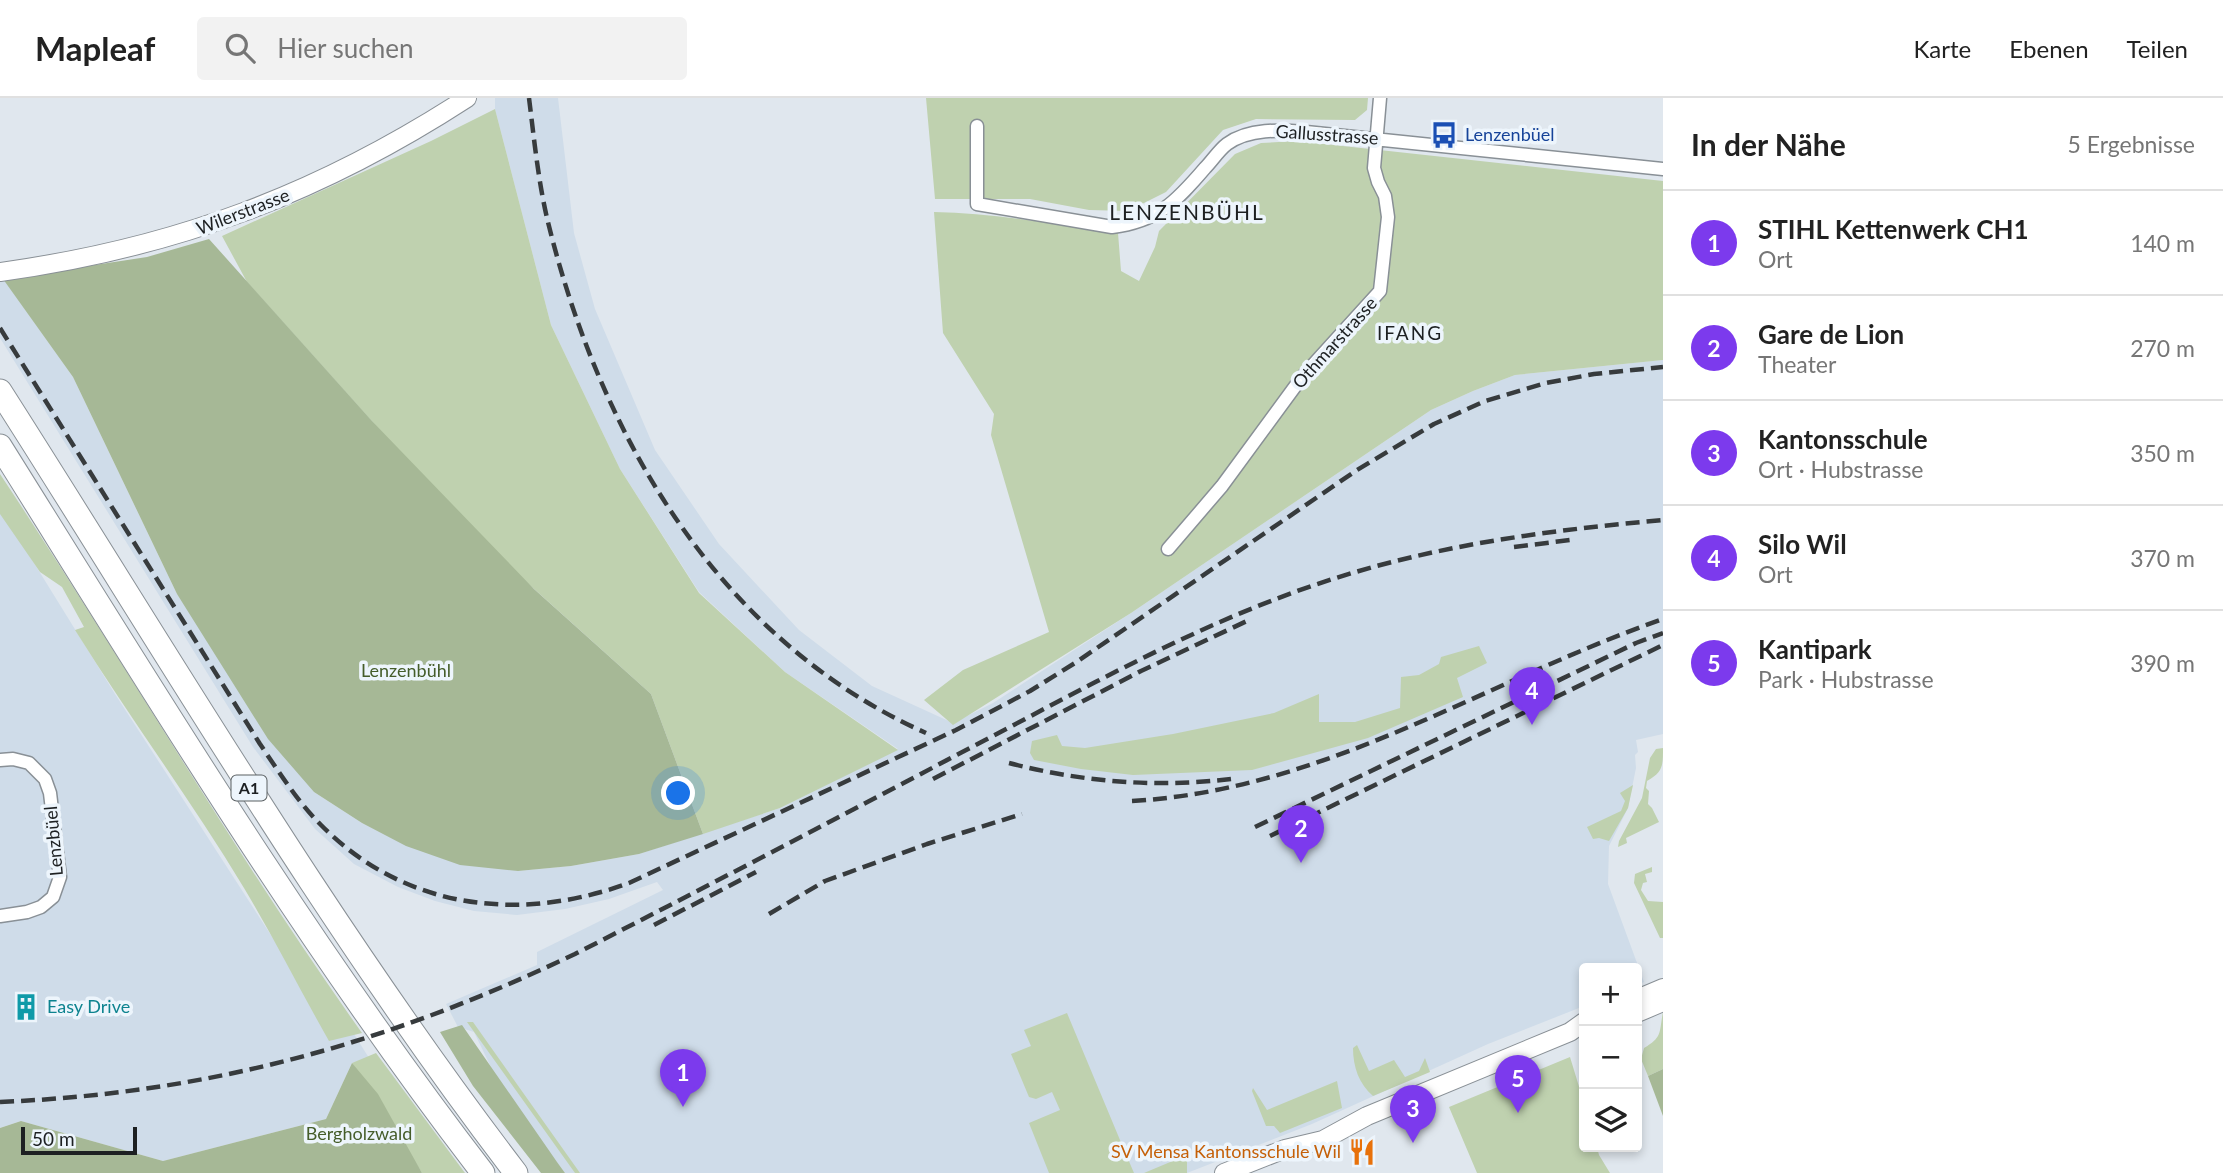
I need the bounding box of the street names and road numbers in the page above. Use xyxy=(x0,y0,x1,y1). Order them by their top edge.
street label: Gallusstrasse xyxy=(1275,119,1379,149)
street label: Wilerstrasse xyxy=(193,183,292,239)
street label: Othmarstrasse xyxy=(1287,292,1381,393)
road number: A1 xyxy=(232,776,266,800)
street label: Lenzbüel xyxy=(39,805,67,877)

